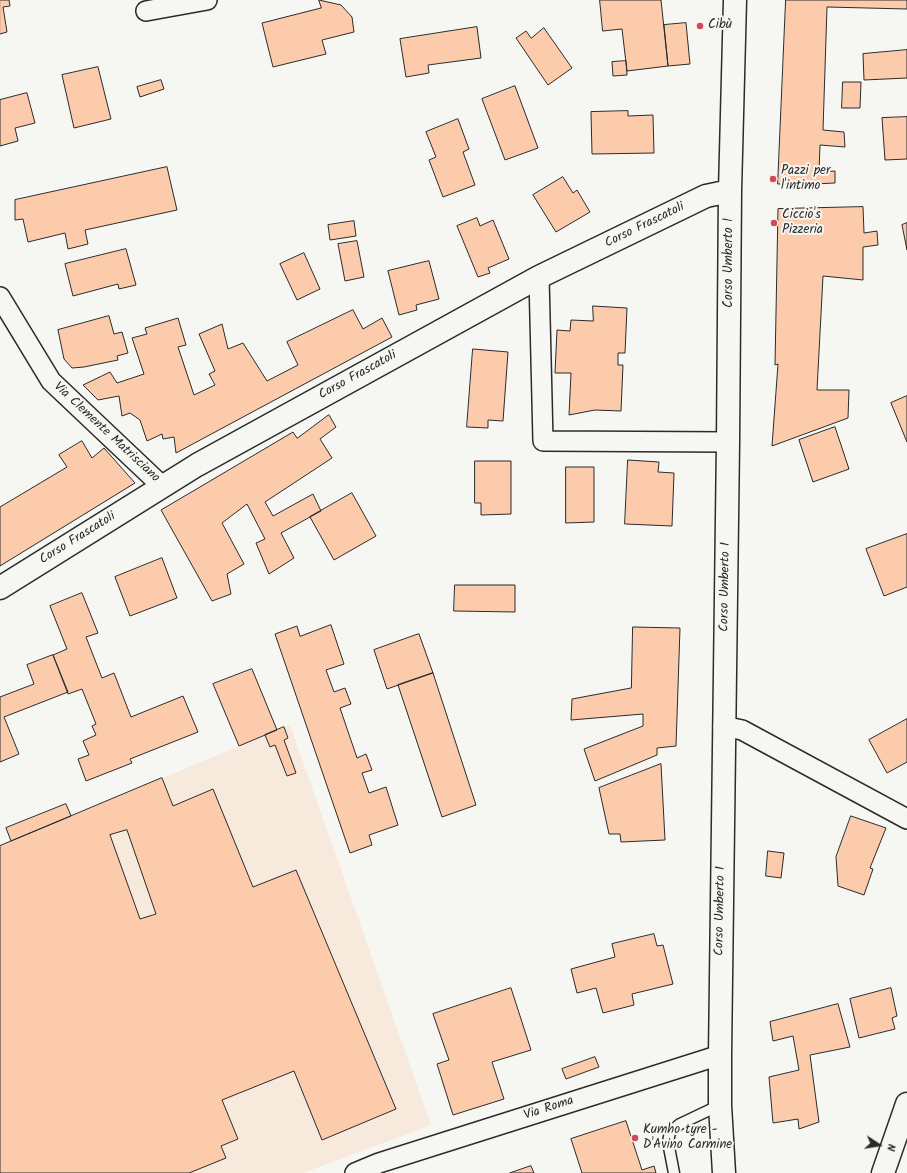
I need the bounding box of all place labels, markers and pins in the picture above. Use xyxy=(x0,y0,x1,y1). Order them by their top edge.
place label: Cibù xyxy=(708,18,732,34)
marker: Cibù xyxy=(695,21,705,31)
place label: Pazzi per l'intimo xyxy=(781,164,830,195)
marker: Pazzi per l'intimo xyxy=(768,174,778,184)
place label: Ciccio's Pizzeria xyxy=(782,208,823,239)
marker: Ciccio's Pizzeria xyxy=(769,218,779,228)
place label: Kumho tyre - D'Avino Carmine xyxy=(643,1123,732,1154)
marker: Kumho tyre - D'Avino Carmine xyxy=(630,1133,640,1143)

